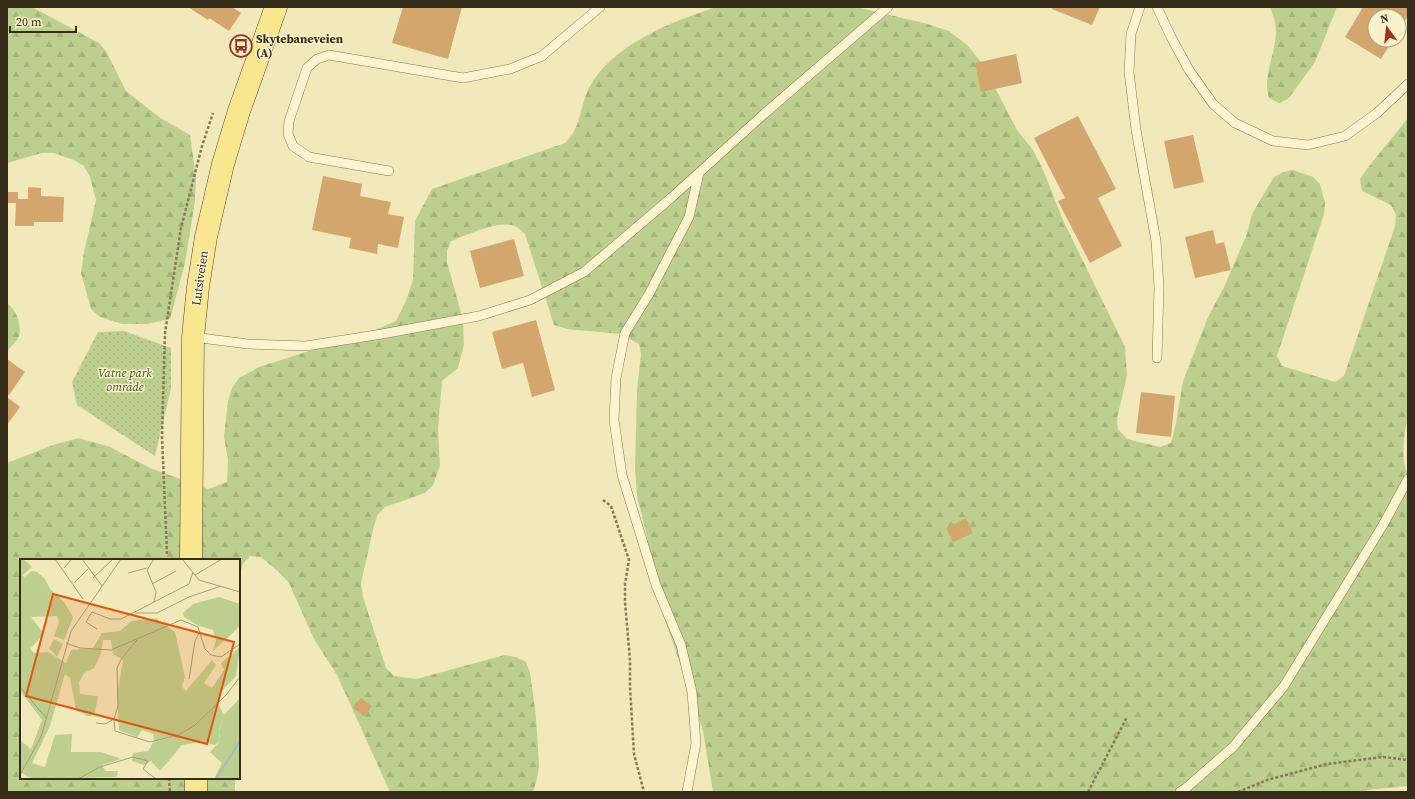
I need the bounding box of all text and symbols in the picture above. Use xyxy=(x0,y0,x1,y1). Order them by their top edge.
scale bar xyxy=(10,8,76,34)
north arrow xyxy=(1367,8,1407,48)
text: N xyxy=(1379,11,1390,27)
text: 20 m xyxy=(16,14,42,30)
place label: Skytebaneveien (A) xyxy=(256,31,344,61)
bus stop icon: Skytebaneveien (A) xyxy=(228,33,254,59)
street label: Lutsiveien xyxy=(188,250,212,306)
park label: Vatne park område xyxy=(98,365,152,395)
inset map xyxy=(20,559,240,779)

